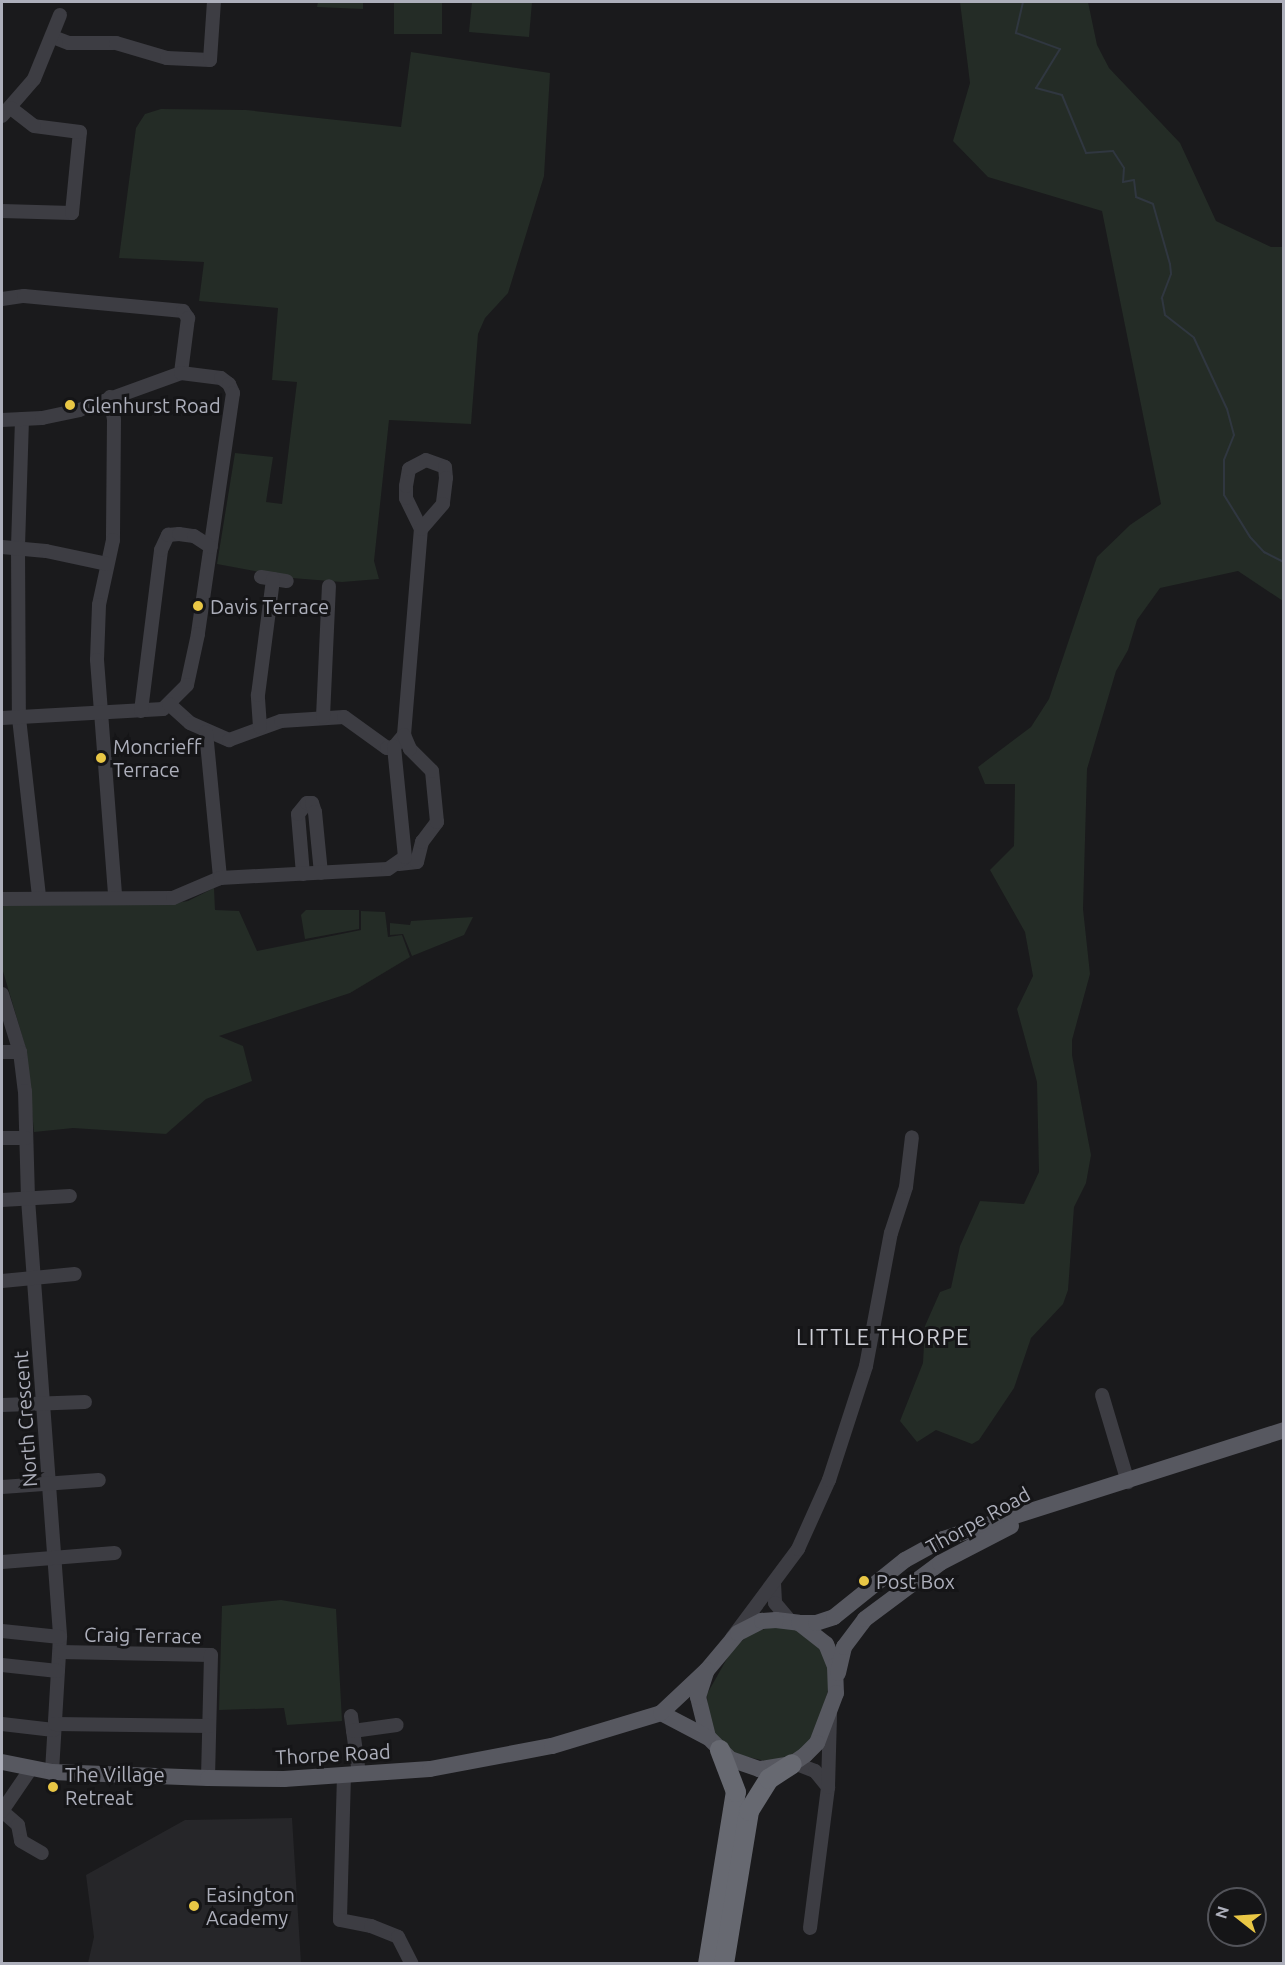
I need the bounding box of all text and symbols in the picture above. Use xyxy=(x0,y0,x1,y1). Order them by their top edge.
place label: Glenhurst Road xyxy=(82,393,221,417)
marker: Glenhurst Road xyxy=(63,398,77,412)
place label: Davis Terrace xyxy=(210,594,329,618)
marker: Davis Terrace xyxy=(191,599,205,613)
place label: Moncrieff Terrace xyxy=(113,734,202,781)
marker: Moncrieff Terrace xyxy=(94,751,108,765)
district label: LITTLE THORPE xyxy=(796,1324,970,1350)
street label: North Crescent xyxy=(8,1350,42,1488)
street label: Thorpe Road xyxy=(922,1482,1034,1558)
place label: Post Box xyxy=(876,1569,955,1593)
marker: Post Box xyxy=(857,1574,871,1588)
street label: Craig Terrace xyxy=(84,1622,202,1648)
street label: Thorpe Road xyxy=(275,1739,391,1769)
place label: The Village Retreat xyxy=(65,1763,165,1810)
marker: The Village Retreat xyxy=(46,1780,60,1794)
place label: Easington Academy xyxy=(206,1882,295,1929)
north arrow xyxy=(1207,1887,1267,1947)
marker: Easington Academy xyxy=(187,1899,201,1913)
text: N xyxy=(1211,1904,1232,1921)

